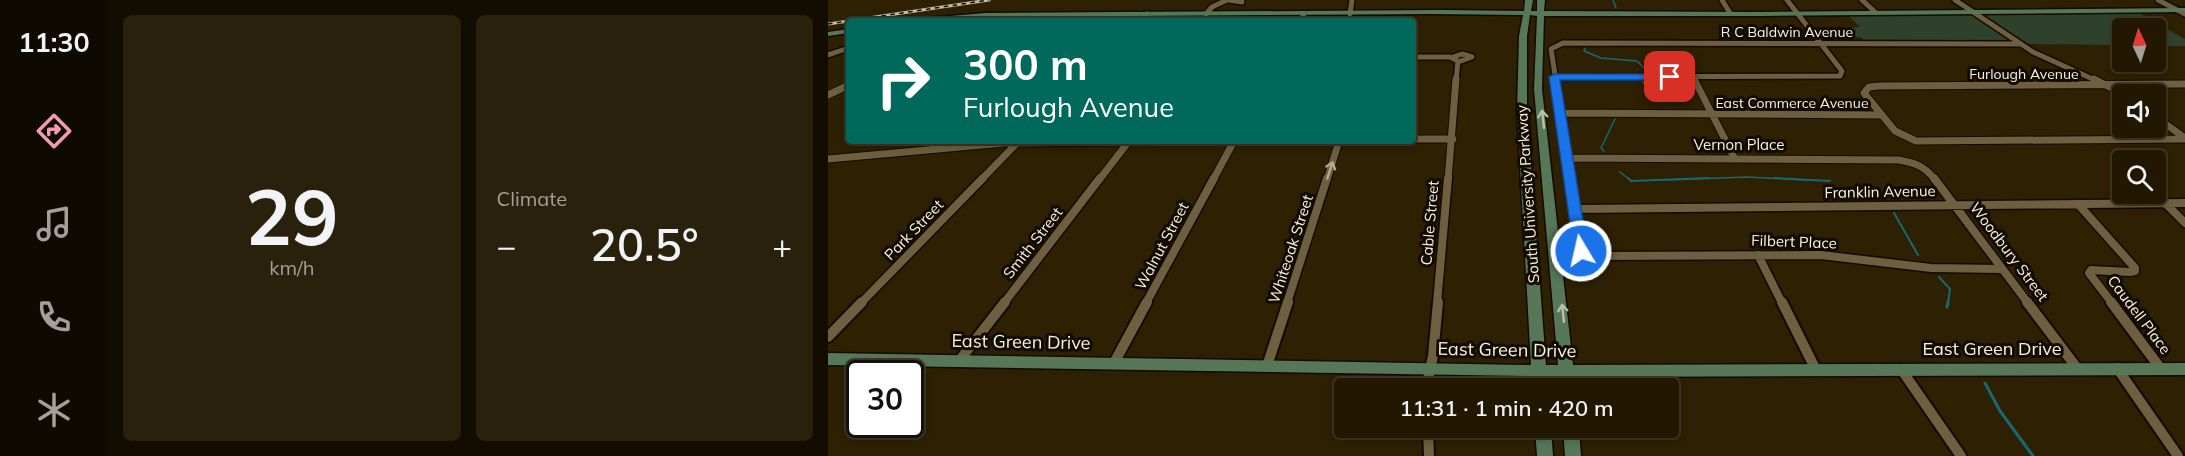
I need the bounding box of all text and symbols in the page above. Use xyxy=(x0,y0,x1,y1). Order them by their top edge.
north arrow xyxy=(2112,18,2166,72)
map controls xyxy=(2112,18,2166,204)
street label: R C Baldwin Avenue xyxy=(1721,23,1853,41)
text: 11:30 xyxy=(18,25,90,59)
text: 300 m xyxy=(963,38,1088,91)
icon: right xyxy=(864,42,942,120)
pin xyxy=(1644,51,1695,102)
icon: arrive xyxy=(1653,60,1686,93)
street label: Furlough Avenue xyxy=(1969,65,2079,83)
button: sound xyxy=(2112,84,2166,138)
text: Furlough Avenue xyxy=(963,90,1174,124)
street label: East Commerce Avenue xyxy=(1715,94,1869,112)
street label: South University Parkway xyxy=(1512,104,1543,284)
icon: directions xyxy=(33,110,75,152)
one-way arrow xyxy=(1537,110,1548,130)
street label: Vernon Place xyxy=(1693,135,1785,154)
button: search xyxy=(2112,150,2166,204)
one-way arrow xyxy=(1325,161,1336,180)
text: 29 xyxy=(245,167,339,265)
street label: Cable Street xyxy=(1416,180,1443,266)
street label: Franklin Avenue xyxy=(1824,181,1936,202)
text: Climate xyxy=(497,186,567,211)
street label: Whiteoak Street xyxy=(1264,192,1317,306)
street label: Park Street xyxy=(880,195,947,264)
street label: Walnut Street xyxy=(1131,199,1193,293)
street label: Woodbury Street xyxy=(1966,199,2053,305)
icon: music xyxy=(33,203,75,245)
street label: Smith Street xyxy=(999,203,1066,282)
text: 20.5° xyxy=(590,216,699,272)
position arrow xyxy=(1549,219,1613,283)
text: − xyxy=(497,225,516,266)
text: + xyxy=(772,225,792,266)
street label: Filbert Place xyxy=(1751,231,1837,252)
text: km/h xyxy=(269,255,314,280)
street label: Caudell Place xyxy=(2104,272,2175,358)
icon: phone xyxy=(33,296,75,338)
one-way arrow xyxy=(1557,304,1568,324)
street label: East Green Drive xyxy=(951,329,1091,354)
street label: East Green Drive xyxy=(1437,337,1577,362)
street label: East Green Drive xyxy=(1923,337,2061,360)
speed limit sign: 30 xyxy=(846,360,924,438)
icon: climate xyxy=(33,389,75,431)
text: 11:31 · 1 min · 420 m xyxy=(1399,394,1614,422)

